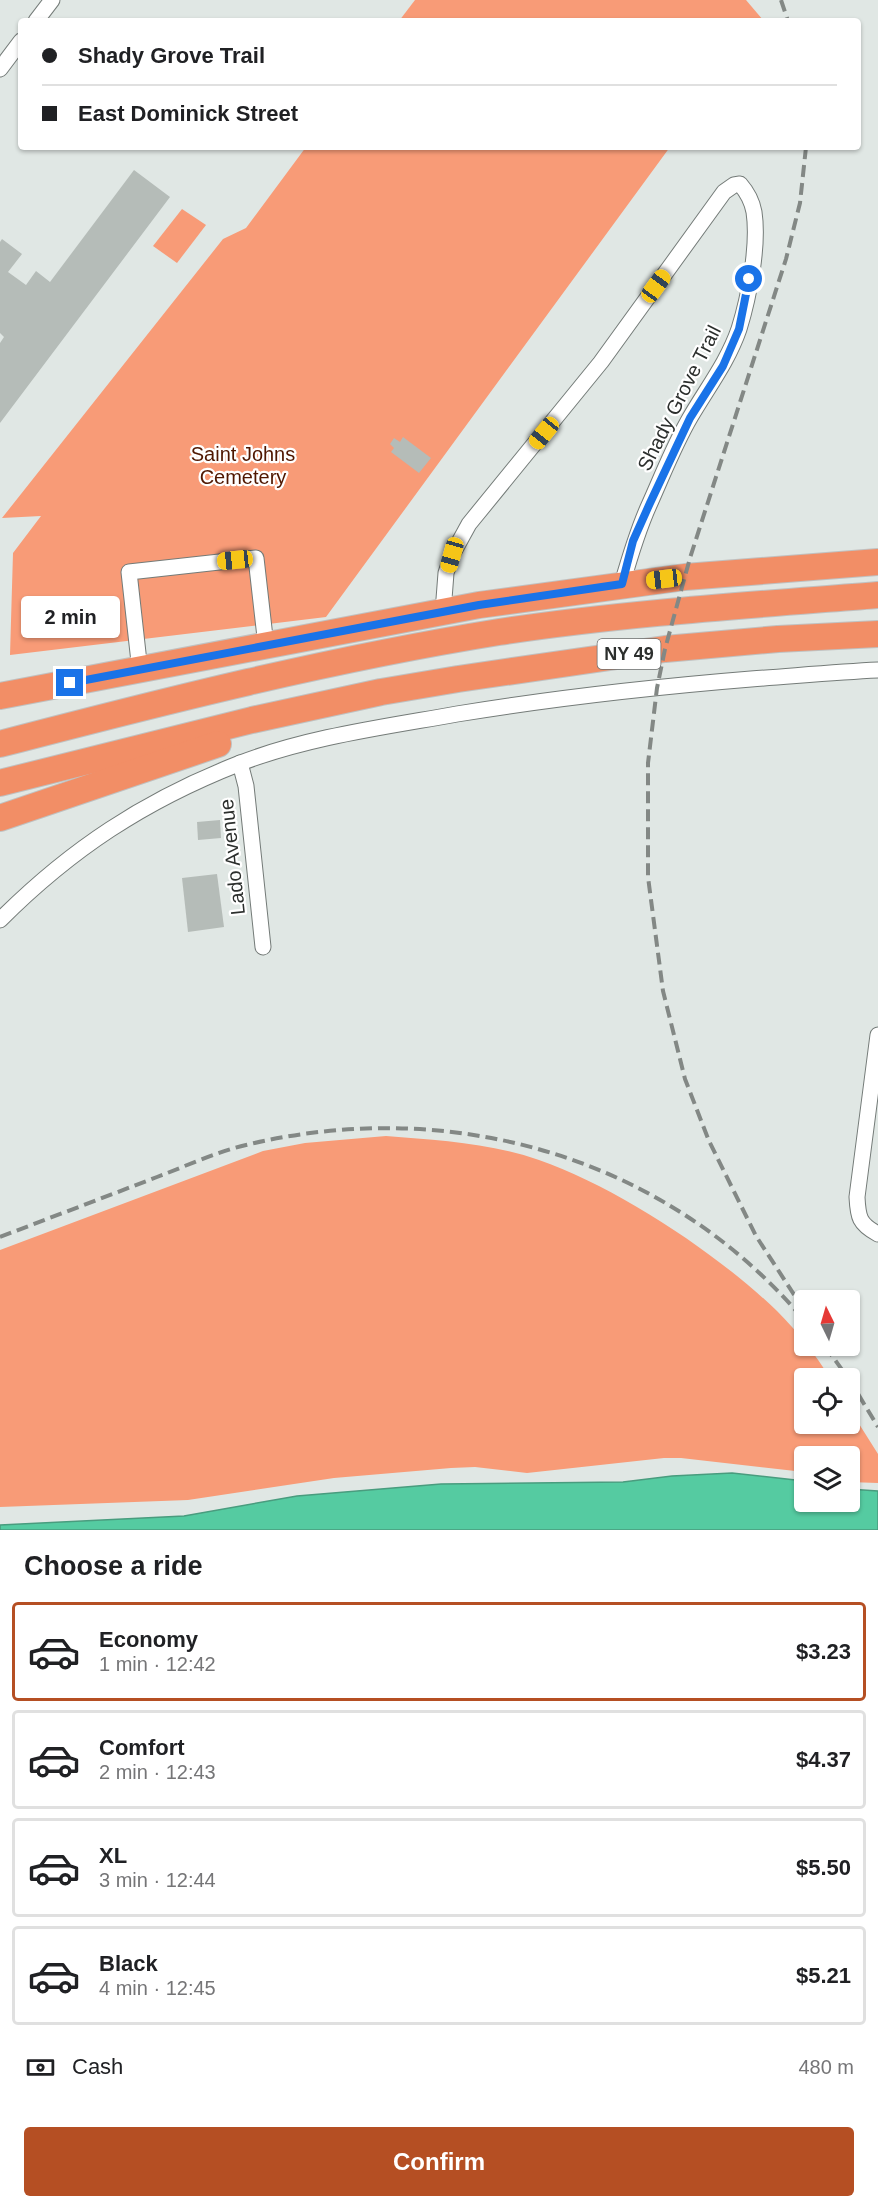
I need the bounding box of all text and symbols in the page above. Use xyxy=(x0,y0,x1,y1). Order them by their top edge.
text: Shady Grove Trail xyxy=(78,43,265,68)
text: East Dominick Street xyxy=(78,101,298,126)
route start xyxy=(735,265,762,292)
car xyxy=(638,266,674,306)
street label: Shady Grove Trail xyxy=(633,322,725,474)
car xyxy=(526,413,562,453)
park label: Saint Johns Cemetery xyxy=(191,443,295,488)
car xyxy=(438,535,466,575)
car xyxy=(216,549,254,571)
car xyxy=(645,568,683,590)
callout: 2 min xyxy=(20,596,119,638)
text: 2 min xyxy=(44,606,97,628)
road number: NY 49 xyxy=(598,639,660,669)
route end xyxy=(56,669,83,696)
street label: Lado Avenue xyxy=(215,798,249,916)
north arrow xyxy=(794,1290,860,1356)
map controls xyxy=(794,1290,860,1512)
button: locate xyxy=(794,1368,860,1434)
button: layers xyxy=(794,1446,860,1512)
text: Choose a ride xyxy=(24,1551,203,1581)
icon: car xyxy=(27,1625,81,1679)
text: Economy xyxy=(99,1627,198,1652)
text: $3.23 xyxy=(796,1639,851,1664)
text: 1 min · 12:42 xyxy=(99,1653,216,1675)
icon: car xyxy=(27,1733,81,1787)
text: Comfort xyxy=(99,1735,185,1760)
text: $4.37 xyxy=(796,1747,851,1772)
text: 2 min · 12:43 xyxy=(99,1761,216,1783)
icon: car xyxy=(27,1841,81,1895)
text: XL xyxy=(99,1843,127,1868)
text: $5.50 xyxy=(796,1855,851,1880)
text: 3 min · 12:44 xyxy=(99,1869,216,1891)
icon: car xyxy=(27,1949,81,2003)
text: Black xyxy=(99,1951,158,1976)
text: $5.21 xyxy=(796,1963,851,1988)
text: 4 min · 12:45 xyxy=(99,1977,216,1999)
icon: cash xyxy=(24,2051,57,2084)
text: Cash xyxy=(72,2054,123,2079)
text: 480 m xyxy=(798,2056,854,2078)
button: Confirm xyxy=(24,2127,854,2196)

